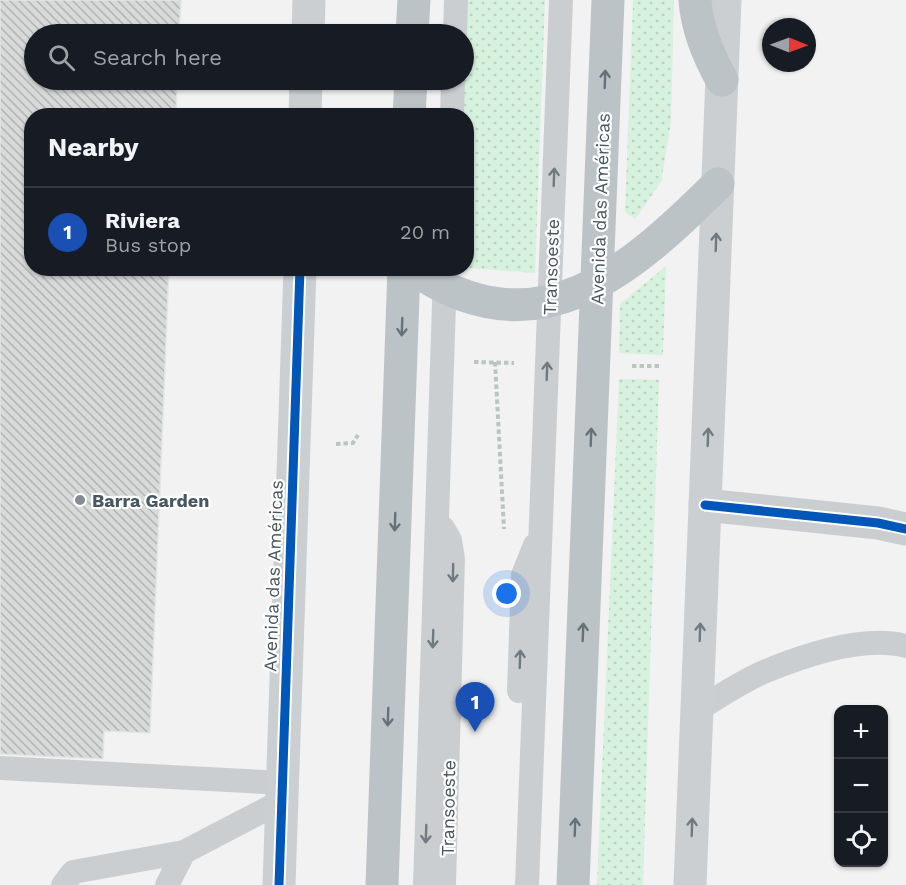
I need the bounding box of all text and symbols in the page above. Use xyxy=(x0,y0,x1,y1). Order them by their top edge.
north arrow xyxy=(762,18,816,72)
search box xyxy=(24,24,474,90)
icon: search xyxy=(45,41,78,74)
text: Search here xyxy=(93,45,222,70)
one-way arrow xyxy=(599,69,610,89)
street label: Avenida das Américas xyxy=(586,113,614,305)
text: Nearby xyxy=(48,132,139,162)
one-way arrow xyxy=(549,167,560,187)
text: Riviera xyxy=(105,208,180,233)
street label: Transoeste xyxy=(539,219,563,315)
text: 1 xyxy=(63,220,72,244)
text: 20 m xyxy=(400,220,450,244)
text: Bus stop xyxy=(105,233,191,257)
one-way arrow xyxy=(710,233,721,252)
one-way arrow xyxy=(396,316,408,336)
one-way arrow xyxy=(541,362,553,382)
one-way arrow xyxy=(585,427,596,447)
one-way arrow xyxy=(702,427,714,447)
street label: Avenida das Américas xyxy=(259,480,287,672)
place label: Barra Garden xyxy=(92,490,209,511)
marker: Barra Garden xyxy=(73,493,87,507)
one-way arrow xyxy=(389,511,401,531)
one-way arrow xyxy=(447,562,459,582)
your location xyxy=(492,579,521,608)
one-way arrow xyxy=(577,622,588,642)
one-way arrow xyxy=(695,622,706,642)
one-way arrow xyxy=(428,629,439,649)
one-way arrow xyxy=(514,649,525,669)
pin: 1 xyxy=(456,682,494,732)
map controls xyxy=(834,705,888,867)
button: + xyxy=(834,705,888,759)
one-way arrow xyxy=(382,706,394,726)
button: − xyxy=(834,759,888,813)
street label: Transoeste xyxy=(437,760,459,856)
button: locate xyxy=(834,813,888,867)
one-way arrow xyxy=(569,817,581,837)
one-way arrow xyxy=(687,817,698,837)
one-way arrow xyxy=(421,824,432,844)

